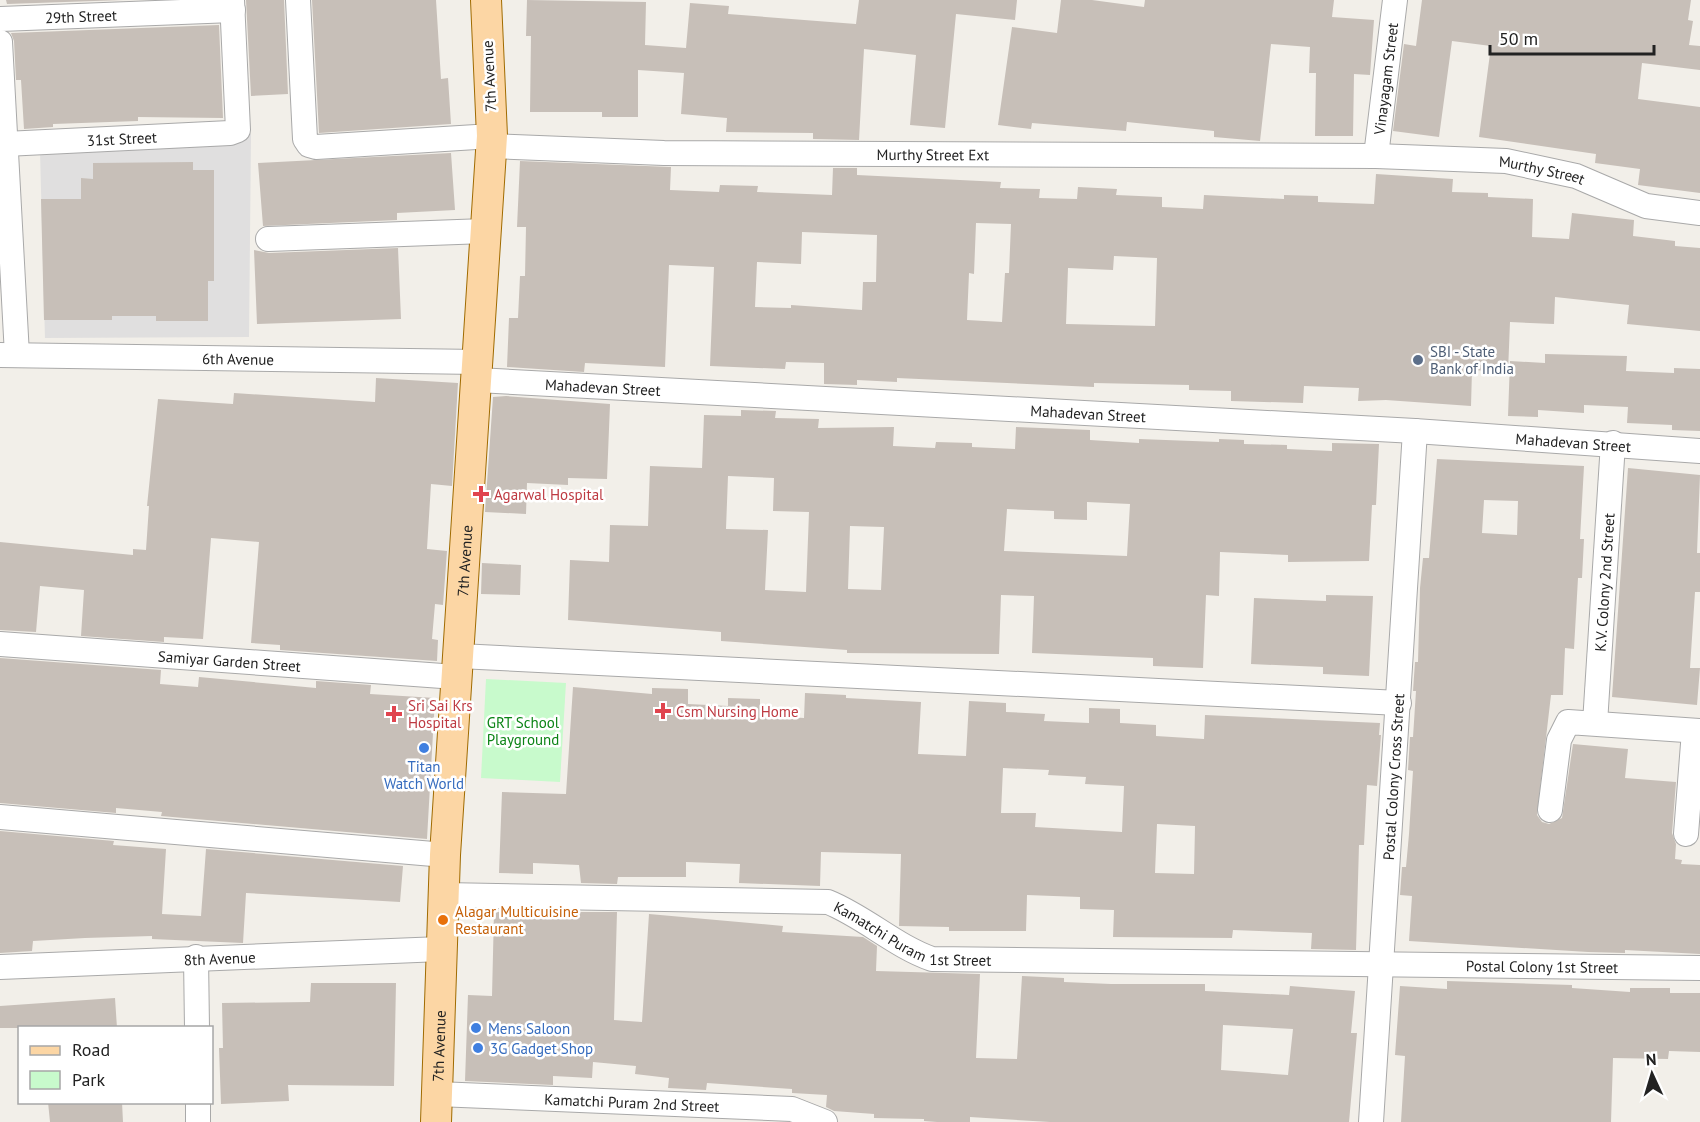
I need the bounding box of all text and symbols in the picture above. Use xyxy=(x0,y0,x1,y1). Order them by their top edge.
street label: 29th Street xyxy=(45,5,117,27)
scale bar xyxy=(1490,18,1654,56)
street label: Vinayagam Street xyxy=(1369,21,1402,137)
text: 50 m xyxy=(1499,27,1538,50)
street label: 7th Avenue xyxy=(478,40,500,112)
street label: 31st Street xyxy=(86,127,157,149)
street label: Murthy Street Ext xyxy=(877,144,989,164)
street label: Murthy Street xyxy=(1499,151,1588,188)
place label: SBI - State Bank of India xyxy=(1430,342,1514,378)
street label: 6th Avenue xyxy=(202,348,274,369)
marker: SBI - State Bank of India xyxy=(1411,353,1425,367)
street label: Mahadevan Street xyxy=(545,374,661,399)
street label: Mahadevan Street xyxy=(1030,401,1146,426)
street label: Mahadevan Street xyxy=(1515,429,1632,456)
marker: Agarwal Hospital xyxy=(472,485,490,503)
place label: Agarwal Hospital xyxy=(494,485,604,504)
street label: K.V. Colony 2nd Street xyxy=(1590,512,1618,652)
street label: 7th Avenue xyxy=(452,524,476,597)
street label: Samiyar Garden Street xyxy=(157,646,302,675)
street label: Postal Colony Cross Street xyxy=(1378,693,1408,861)
place label: Sri Sai Krs Hospital xyxy=(408,696,473,732)
marker: Csm Nursing Home xyxy=(654,702,672,720)
place label: Csm Nursing Home xyxy=(676,702,799,721)
marker: Sri Sai Krs Hospital xyxy=(385,705,403,723)
park label: GRT School Playground xyxy=(487,713,560,749)
marker: Titan Watch World xyxy=(417,741,431,755)
place label: Titan Watch World xyxy=(384,757,464,793)
street label: Kamatchi Puram 1st Street xyxy=(831,896,991,969)
place label: Alagar Multicuisine Restaurant xyxy=(455,902,579,938)
marker: Alagar Multicuisine Restaurant xyxy=(436,913,450,927)
street label: 8th Avenue xyxy=(183,947,256,969)
street label: Postal Colony 1st Street xyxy=(1466,956,1618,977)
street label: 7th Avenue xyxy=(428,1010,449,1082)
place label: Mens Saloon xyxy=(488,1019,570,1038)
marker: Mens Saloon xyxy=(469,1021,483,1035)
legend xyxy=(18,1026,213,1104)
text: Road xyxy=(72,1038,110,1061)
place label: 3G Gadget Shop xyxy=(490,1039,593,1058)
marker: 3G Gadget Shop xyxy=(471,1041,485,1055)
north arrow xyxy=(1622,1044,1682,1104)
text: N xyxy=(1645,1049,1657,1069)
text: Park xyxy=(72,1068,105,1091)
street label: Kamatchi Puram 2nd Street xyxy=(544,1089,720,1115)

